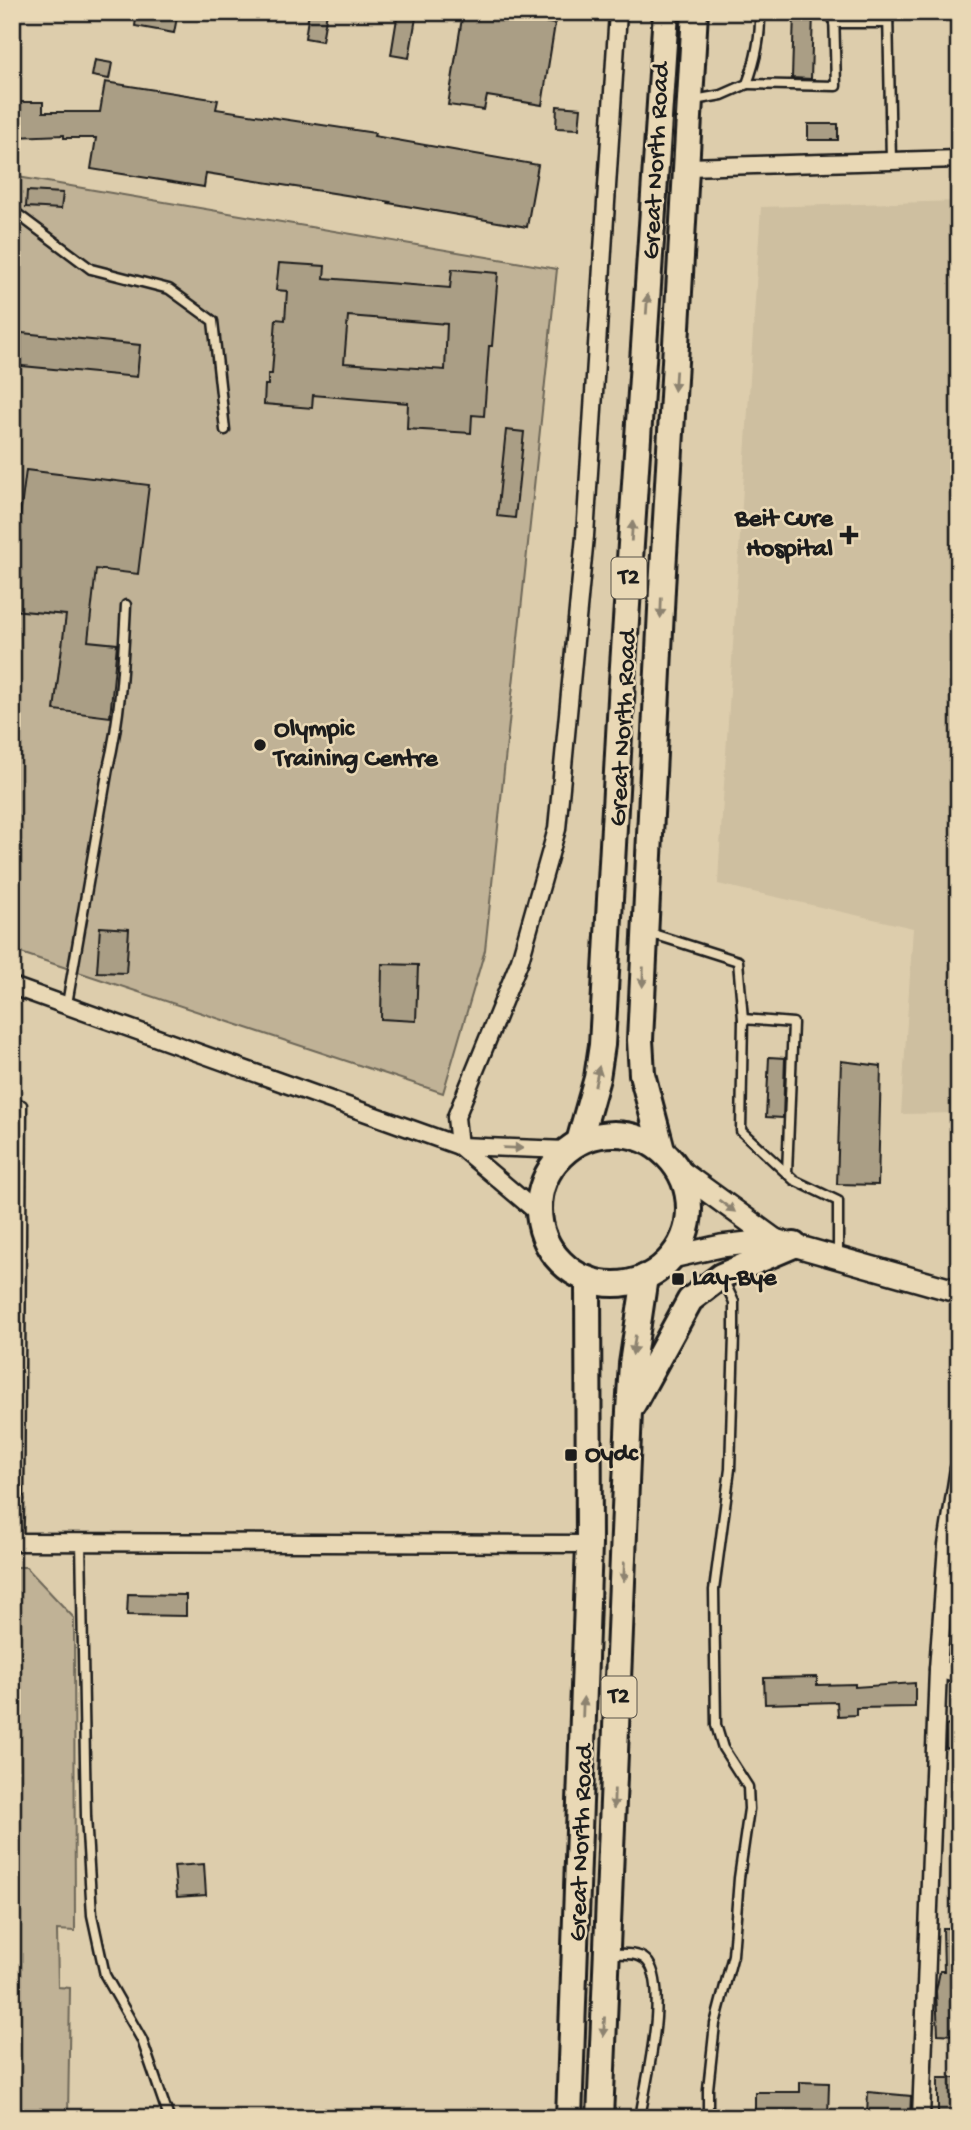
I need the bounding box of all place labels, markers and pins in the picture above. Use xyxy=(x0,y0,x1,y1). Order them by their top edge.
place label: Beit Cure Hospital xyxy=(734,505,835,566)
marker: Beit Cure Hospital xyxy=(839,525,859,545)
place label: Olympic Training Centre xyxy=(272,715,439,776)
marker: Olympic Training Centre xyxy=(252,737,268,753)
place label: Lay-Bye xyxy=(692,1264,778,1295)
marker: Lay-Bye xyxy=(670,1271,686,1287)
place label: Oydc xyxy=(585,1440,640,1471)
marker: Oydc xyxy=(563,1447,579,1463)

